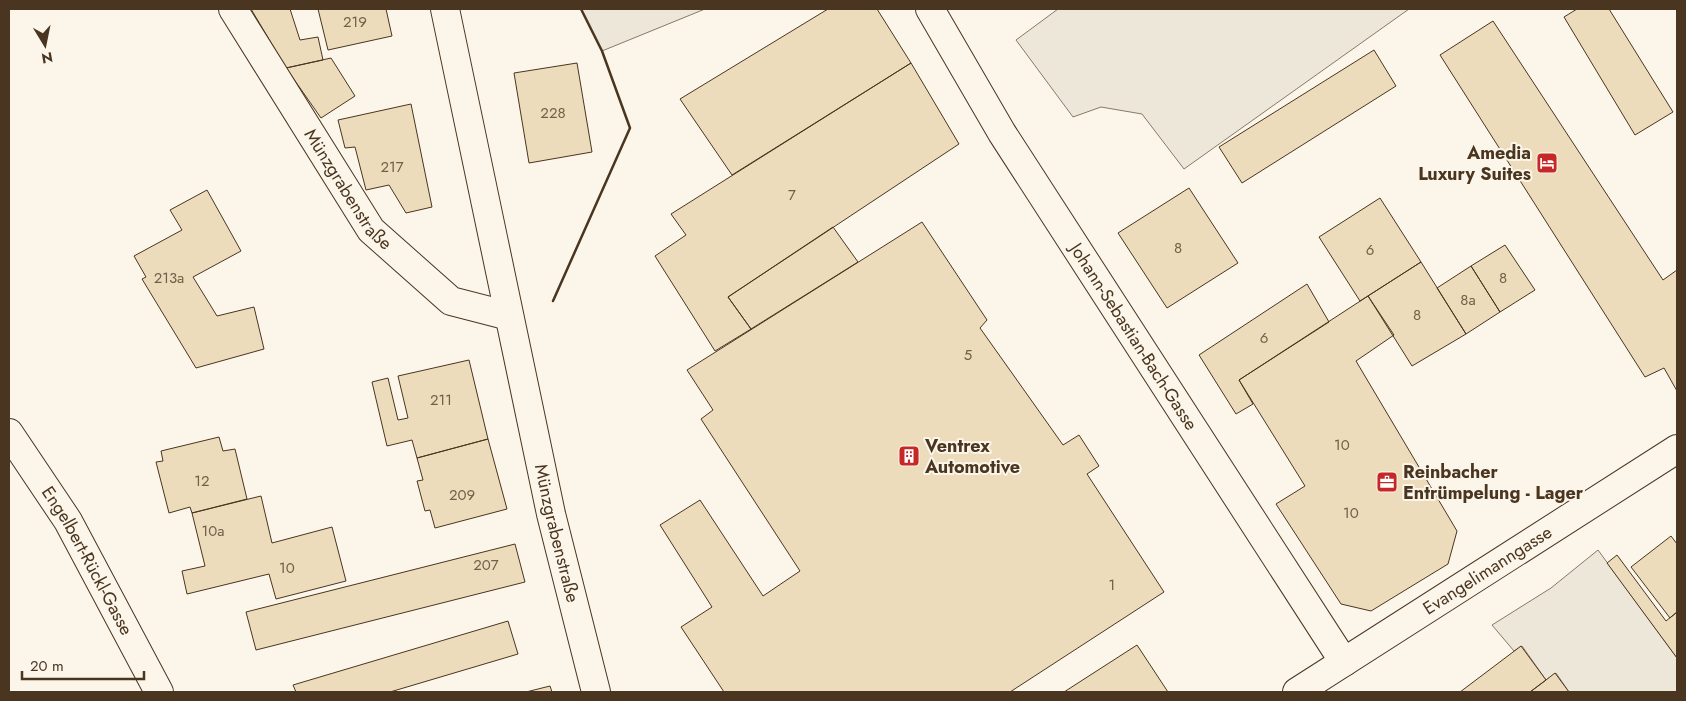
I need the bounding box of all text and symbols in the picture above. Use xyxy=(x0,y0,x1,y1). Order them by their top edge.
house number: 219 xyxy=(343,11,367,33)
north arrow xyxy=(20,20,70,70)
text: N xyxy=(40,47,54,69)
house number: 228 xyxy=(540,102,566,124)
street label: Münzgrabenstraße xyxy=(298,124,398,256)
place label: Amedia Luxury Suites xyxy=(1418,140,1531,187)
hotel icon: Amedia Luxury Suites xyxy=(1535,151,1559,175)
house number: 217 xyxy=(380,156,404,178)
house number: 7 xyxy=(788,184,796,206)
street label: Johann-Sebastian-Bach-Gasse xyxy=(1062,236,1204,435)
house number: 8 xyxy=(1174,237,1182,259)
house number: 6 xyxy=(1366,239,1374,261)
house number: 213a xyxy=(154,267,184,289)
house number: 8 xyxy=(1499,267,1507,289)
house number: 8a xyxy=(1460,289,1476,311)
house number: 8 xyxy=(1413,304,1421,326)
house number: 6 xyxy=(1260,327,1268,349)
house number: 5 xyxy=(964,344,972,366)
house number: 211 xyxy=(430,389,452,411)
place label: Ventrex Automotive xyxy=(924,433,1020,480)
house number: 10 xyxy=(1334,434,1350,456)
building icon: Ventrex Automotive xyxy=(897,444,921,468)
place label: Reinbacher Entrümpelung - Lager xyxy=(1403,459,1584,506)
street label: Münzgrabenstraße xyxy=(528,462,586,605)
house number: 12 xyxy=(194,470,210,492)
office icon: Reinbacher Entrümpelung - Lager xyxy=(1375,470,1399,494)
street label: Engelbert-Rückl-Gasse xyxy=(35,481,139,640)
house number: 209 xyxy=(449,484,475,506)
house number: 10 xyxy=(1343,502,1359,524)
street label: Evangelimanngasse xyxy=(1418,519,1557,621)
house number: 10a xyxy=(202,520,224,542)
house number: 207 xyxy=(473,554,499,576)
house number: 10 xyxy=(279,557,295,579)
house number: 1 xyxy=(1109,574,1115,596)
scale bar xyxy=(22,648,145,680)
text: 20 m xyxy=(30,655,64,677)

